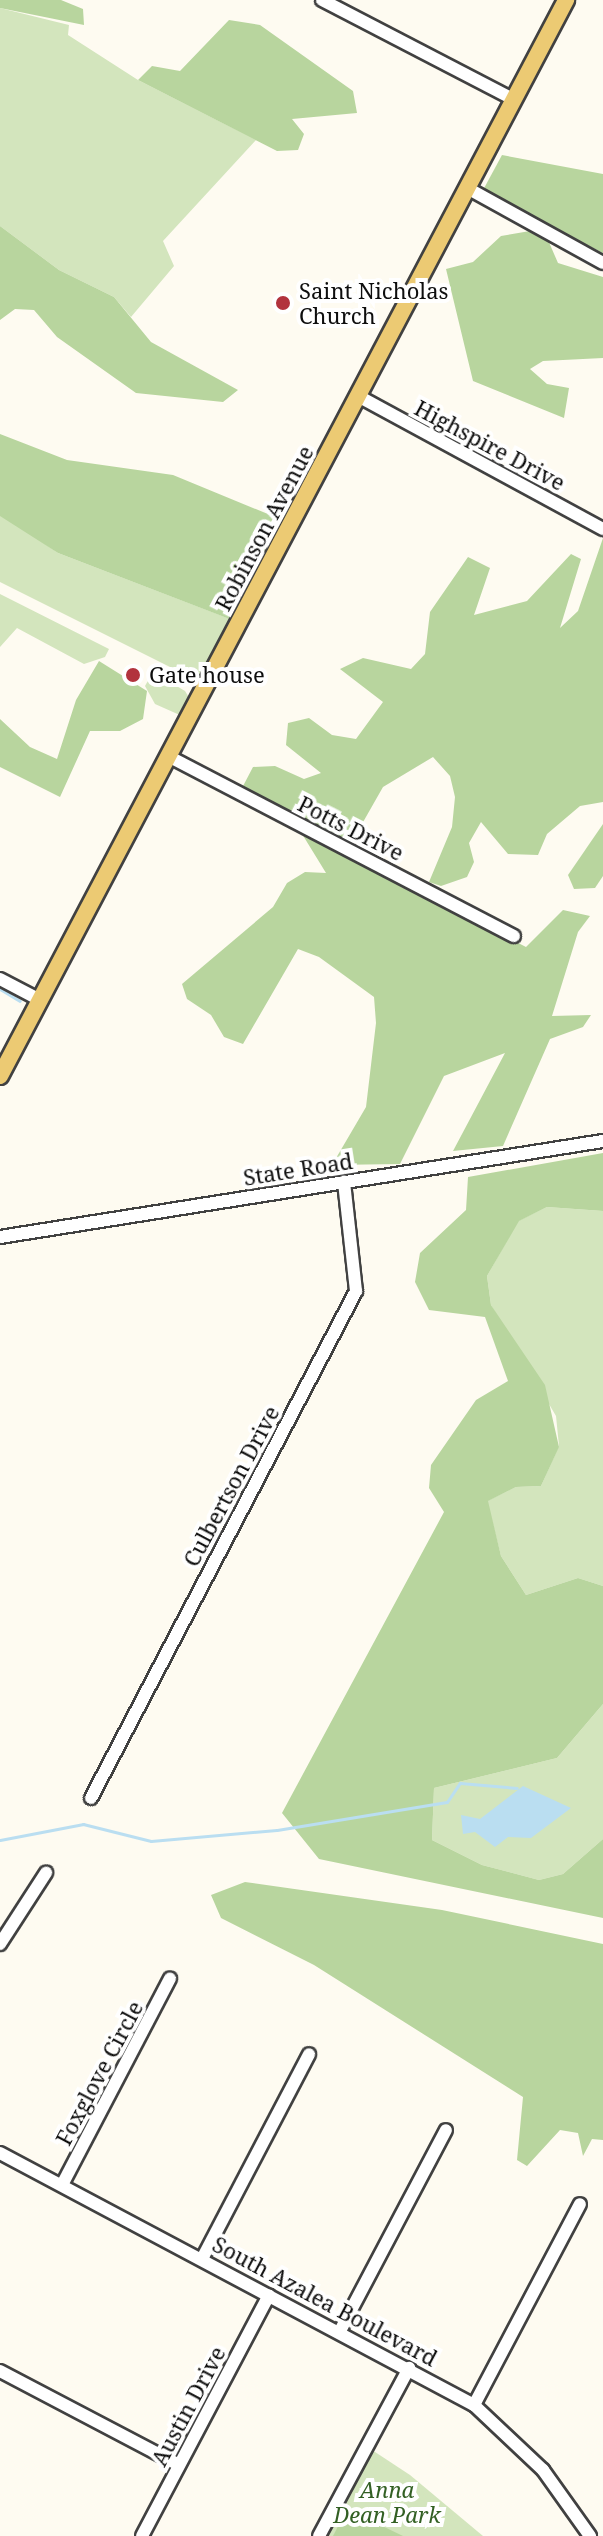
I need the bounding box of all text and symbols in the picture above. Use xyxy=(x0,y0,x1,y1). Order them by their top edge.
place label: Saint Nicholas Church xyxy=(299,277,448,328)
marker: Saint Nicholas Church xyxy=(274,294,292,312)
street label: Highspire Drive xyxy=(410,394,570,496)
street label: Robinson Avenue xyxy=(209,441,319,615)
place label: Gate house xyxy=(149,662,265,688)
marker: Gate house xyxy=(124,666,142,684)
street label: Potts Drive xyxy=(294,790,408,866)
street label: State Road xyxy=(241,1147,355,1191)
street label: Culbertson Drive xyxy=(178,1401,284,1571)
street label: Foxglove Circle xyxy=(50,1996,148,2150)
street label: South Azalea Boulevard xyxy=(208,2231,442,2371)
street label: Austin Drive xyxy=(145,2342,231,2470)
park label: Anna Dean Park xyxy=(333,2476,441,2528)

